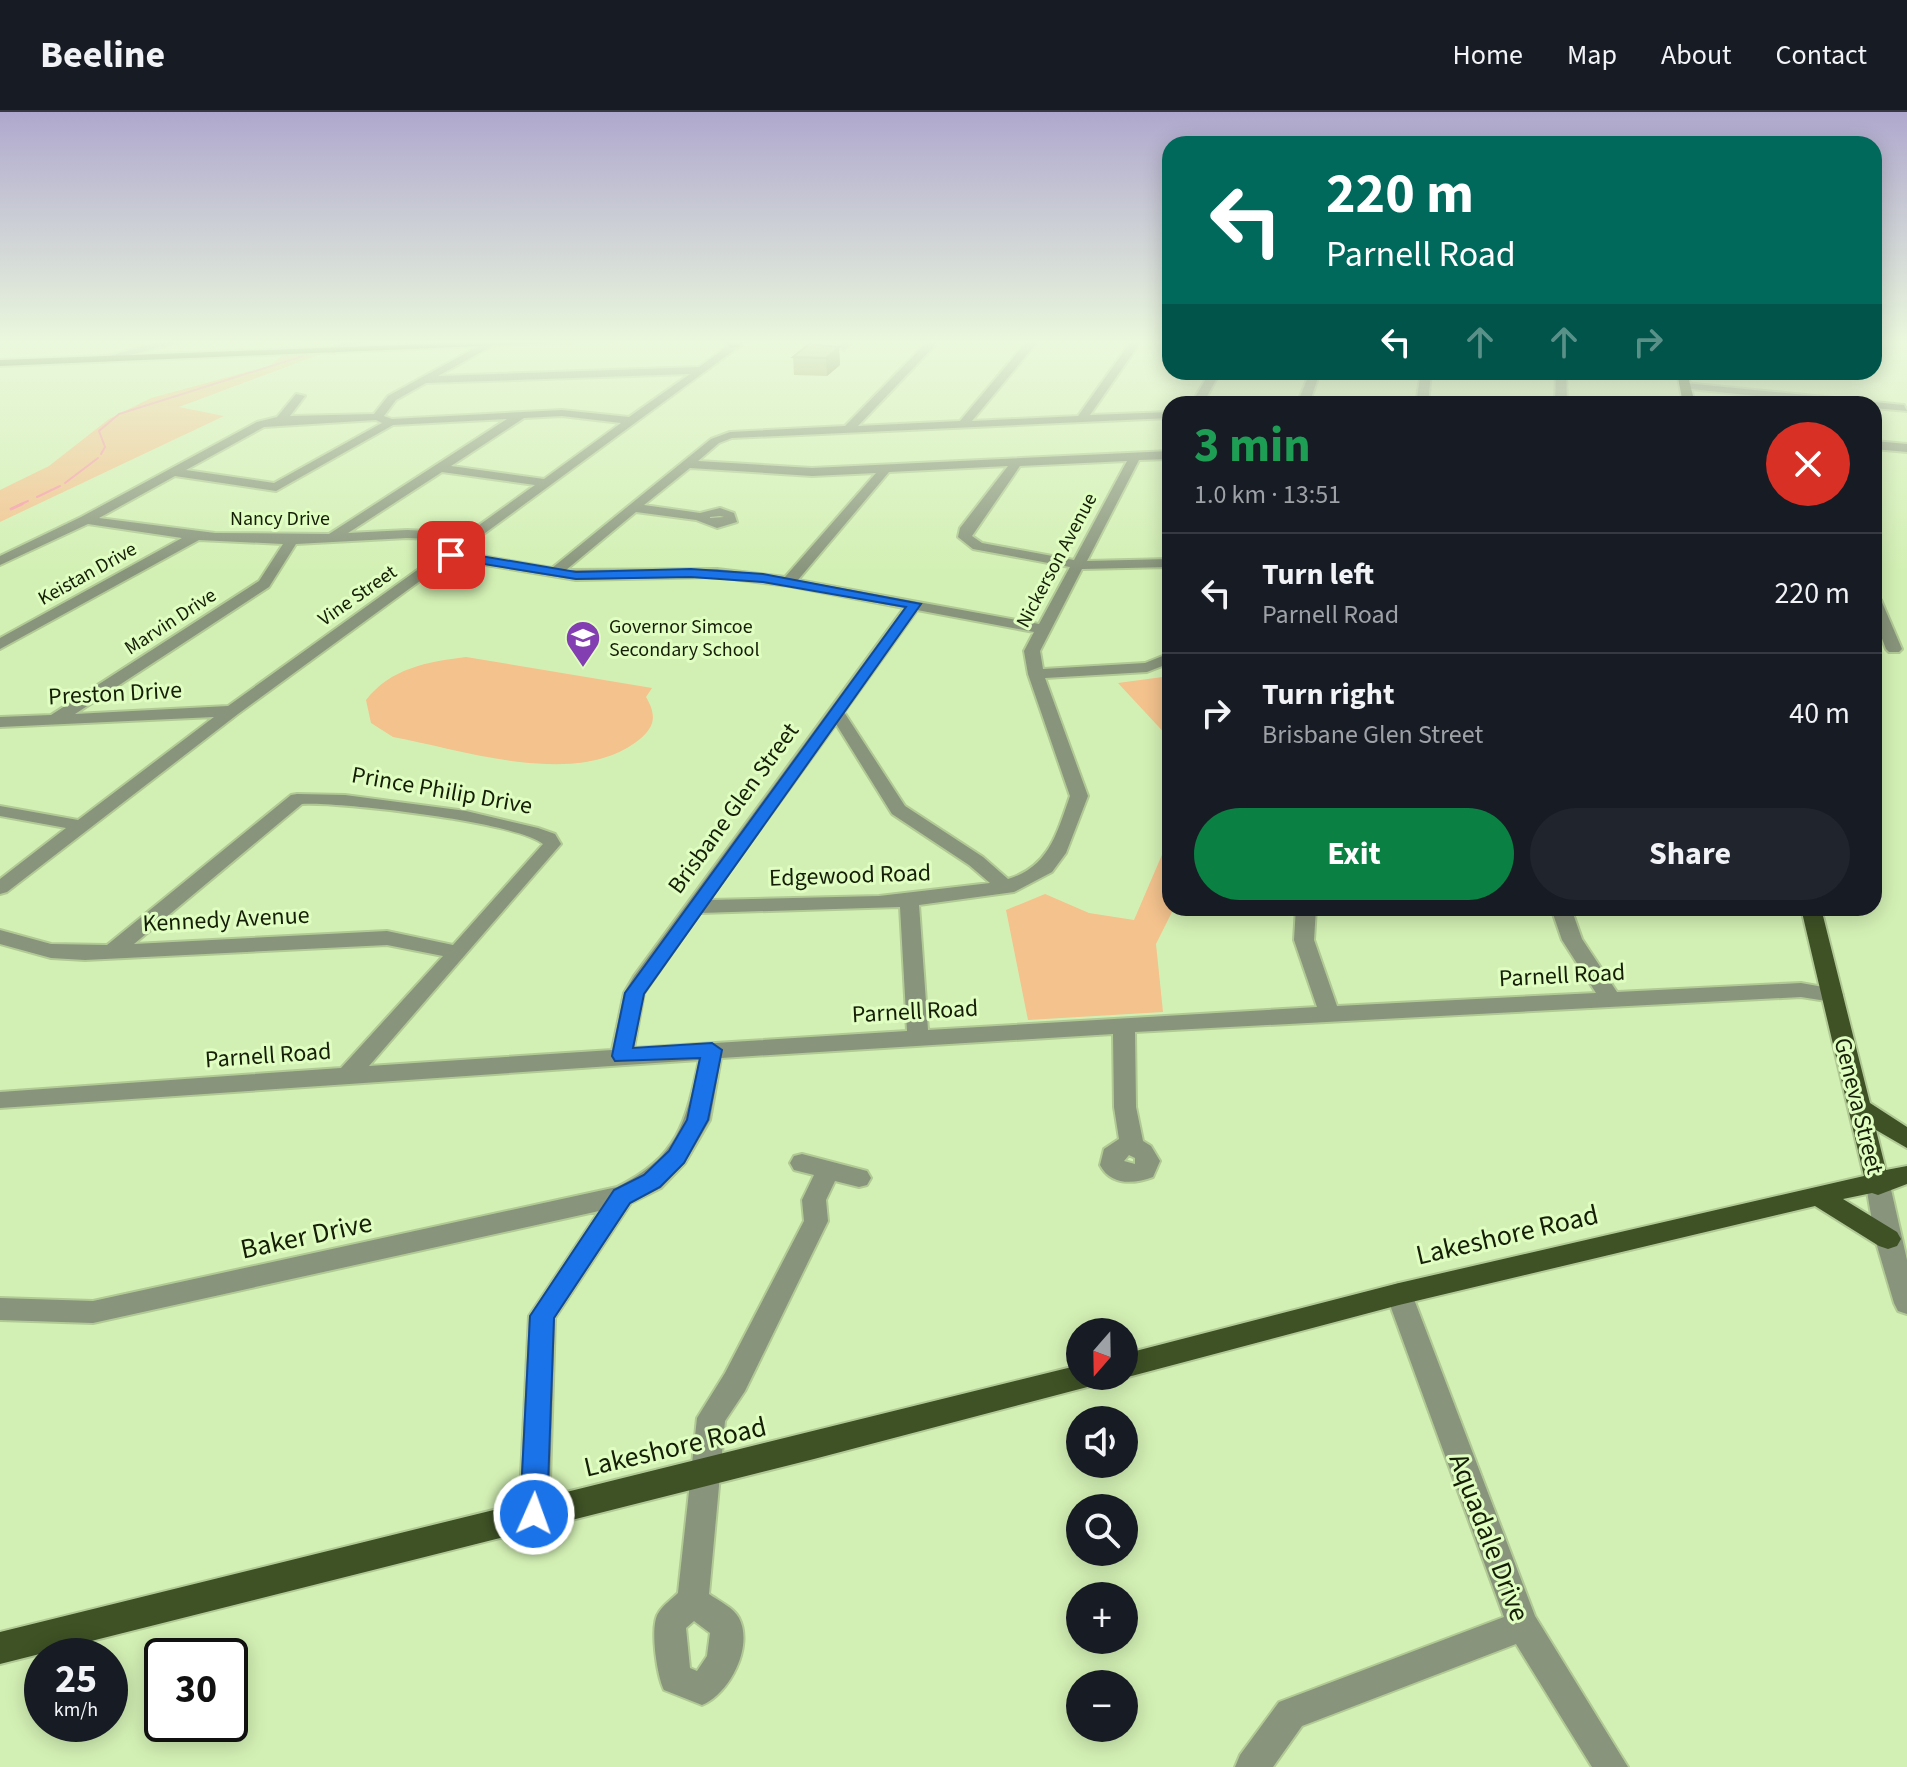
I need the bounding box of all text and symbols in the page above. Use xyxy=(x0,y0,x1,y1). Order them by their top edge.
text: Beeline xyxy=(40,28,165,82)
text: Home xyxy=(1452,35,1523,75)
text: Map xyxy=(1567,35,1617,75)
text: About xyxy=(1661,35,1732,75)
text: Contact xyxy=(1776,35,1867,75)
text: 220 m xyxy=(1326,155,1474,234)
icon: left xyxy=(1194,168,1298,272)
text: Parnell Road xyxy=(1326,229,1516,280)
icon: left xyxy=(1374,320,1418,364)
icon: ahead xyxy=(1458,320,1502,364)
icon: ahead xyxy=(1542,320,1586,364)
icon: right xyxy=(1626,320,1670,364)
text: 3 min xyxy=(1194,412,1311,480)
button: close xyxy=(1766,422,1850,506)
text: 1.0 km · 13:51 xyxy=(1194,476,1341,513)
street label: Nickerson Avenue xyxy=(1010,488,1104,633)
street label: Nancy Drive xyxy=(230,505,330,533)
pin xyxy=(417,521,485,589)
icon: arrive xyxy=(429,533,473,577)
street label: Keistan Drive xyxy=(33,535,142,613)
text: Turn left xyxy=(1262,553,1374,596)
street label: Vine Street xyxy=(313,558,403,633)
icon: left xyxy=(1194,571,1238,615)
text: 220 m xyxy=(1774,572,1850,615)
street label: Marvin Drive xyxy=(119,582,222,662)
text: Parnell Road xyxy=(1262,596,1399,633)
place label: Governor Simcoe Secondary School xyxy=(609,613,760,664)
school or university icon: Governor Simcoe Secondary School xyxy=(564,619,602,669)
street label: Preston Drive xyxy=(47,673,183,714)
text: Turn right xyxy=(1262,673,1394,716)
icon: right xyxy=(1194,691,1238,735)
text: 40 m xyxy=(1789,692,1850,735)
street label: Brisbane Glen Street xyxy=(659,715,808,901)
text: Brisbane Glen Street xyxy=(1262,716,1483,753)
street label: Prince Philip Drive xyxy=(349,757,535,824)
button: Exit xyxy=(1194,808,1514,900)
button: Share xyxy=(1530,808,1850,900)
street label: Edgewood Road xyxy=(768,855,932,896)
street label: Kennedy Avenue xyxy=(142,898,310,941)
street label: Parnell Road xyxy=(1498,955,1626,996)
street label: Parnell Road xyxy=(851,991,979,1032)
street label: Parnell Road xyxy=(204,1034,332,1077)
street label: Geneva Street xyxy=(1825,1034,1892,1178)
street label: Lakeshore Road xyxy=(1412,1195,1602,1275)
street label: Baker Drive xyxy=(237,1203,376,1269)
north arrow xyxy=(1066,1318,1138,1390)
map controls xyxy=(1066,1318,1138,1742)
button: sound xyxy=(1066,1406,1138,1478)
street label: Lakeshore Road xyxy=(580,1407,770,1487)
street label: Aquadale Drive xyxy=(1439,1448,1539,1627)
position arrow xyxy=(492,1472,576,1556)
button: search xyxy=(1066,1494,1138,1566)
button: + xyxy=(1066,1582,1138,1654)
speed limit sign: 30 xyxy=(144,1638,248,1742)
text: 25 xyxy=(55,1651,97,1708)
button: − xyxy=(1066,1670,1138,1742)
text: km/h xyxy=(54,1696,98,1724)

